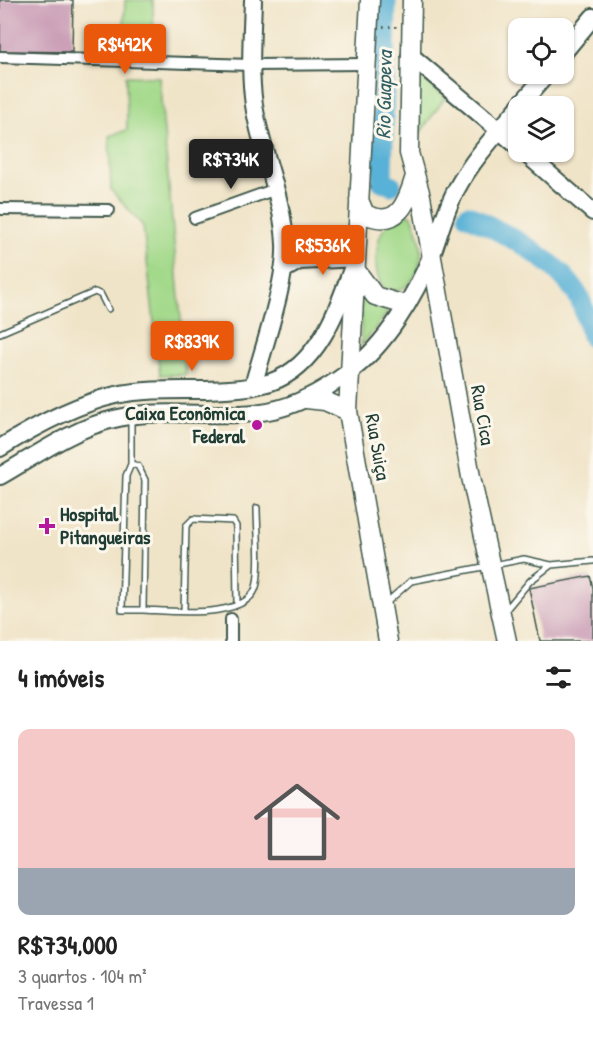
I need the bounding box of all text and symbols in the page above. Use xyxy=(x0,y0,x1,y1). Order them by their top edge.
map controls xyxy=(508,18,574,162)
button: locate xyxy=(508,18,574,84)
pin: R$492K xyxy=(76,24,174,75)
text: R$492K xyxy=(98,30,152,57)
water label: Rio Guapeva xyxy=(368,48,399,139)
button: layers xyxy=(508,96,574,162)
pin: R$734K xyxy=(182,139,280,190)
text: R$734K xyxy=(203,145,259,172)
pin: R$536K xyxy=(274,225,372,276)
text: R$536K xyxy=(295,231,351,258)
pin: R$839K xyxy=(143,321,241,372)
text: R$839K xyxy=(165,327,219,354)
street label: Rua Cica xyxy=(465,383,502,447)
place label: Caixa Econômica Federal xyxy=(125,399,246,449)
street label: Rua Suiça xyxy=(359,412,398,482)
marker: Caixa Econômica Federal xyxy=(250,418,264,432)
place label: Hospital Pitangueiras xyxy=(60,500,151,551)
marker: Hospital Pitangueiras xyxy=(38,517,56,535)
text: 4 imóveis xyxy=(18,660,104,695)
icon: filters xyxy=(542,661,575,694)
icon: home xyxy=(243,768,351,876)
text: R$734,000 xyxy=(18,927,117,962)
text: 3 quartos · 104 m² xyxy=(18,962,147,989)
text: Travessa 1 xyxy=(18,989,94,1016)

